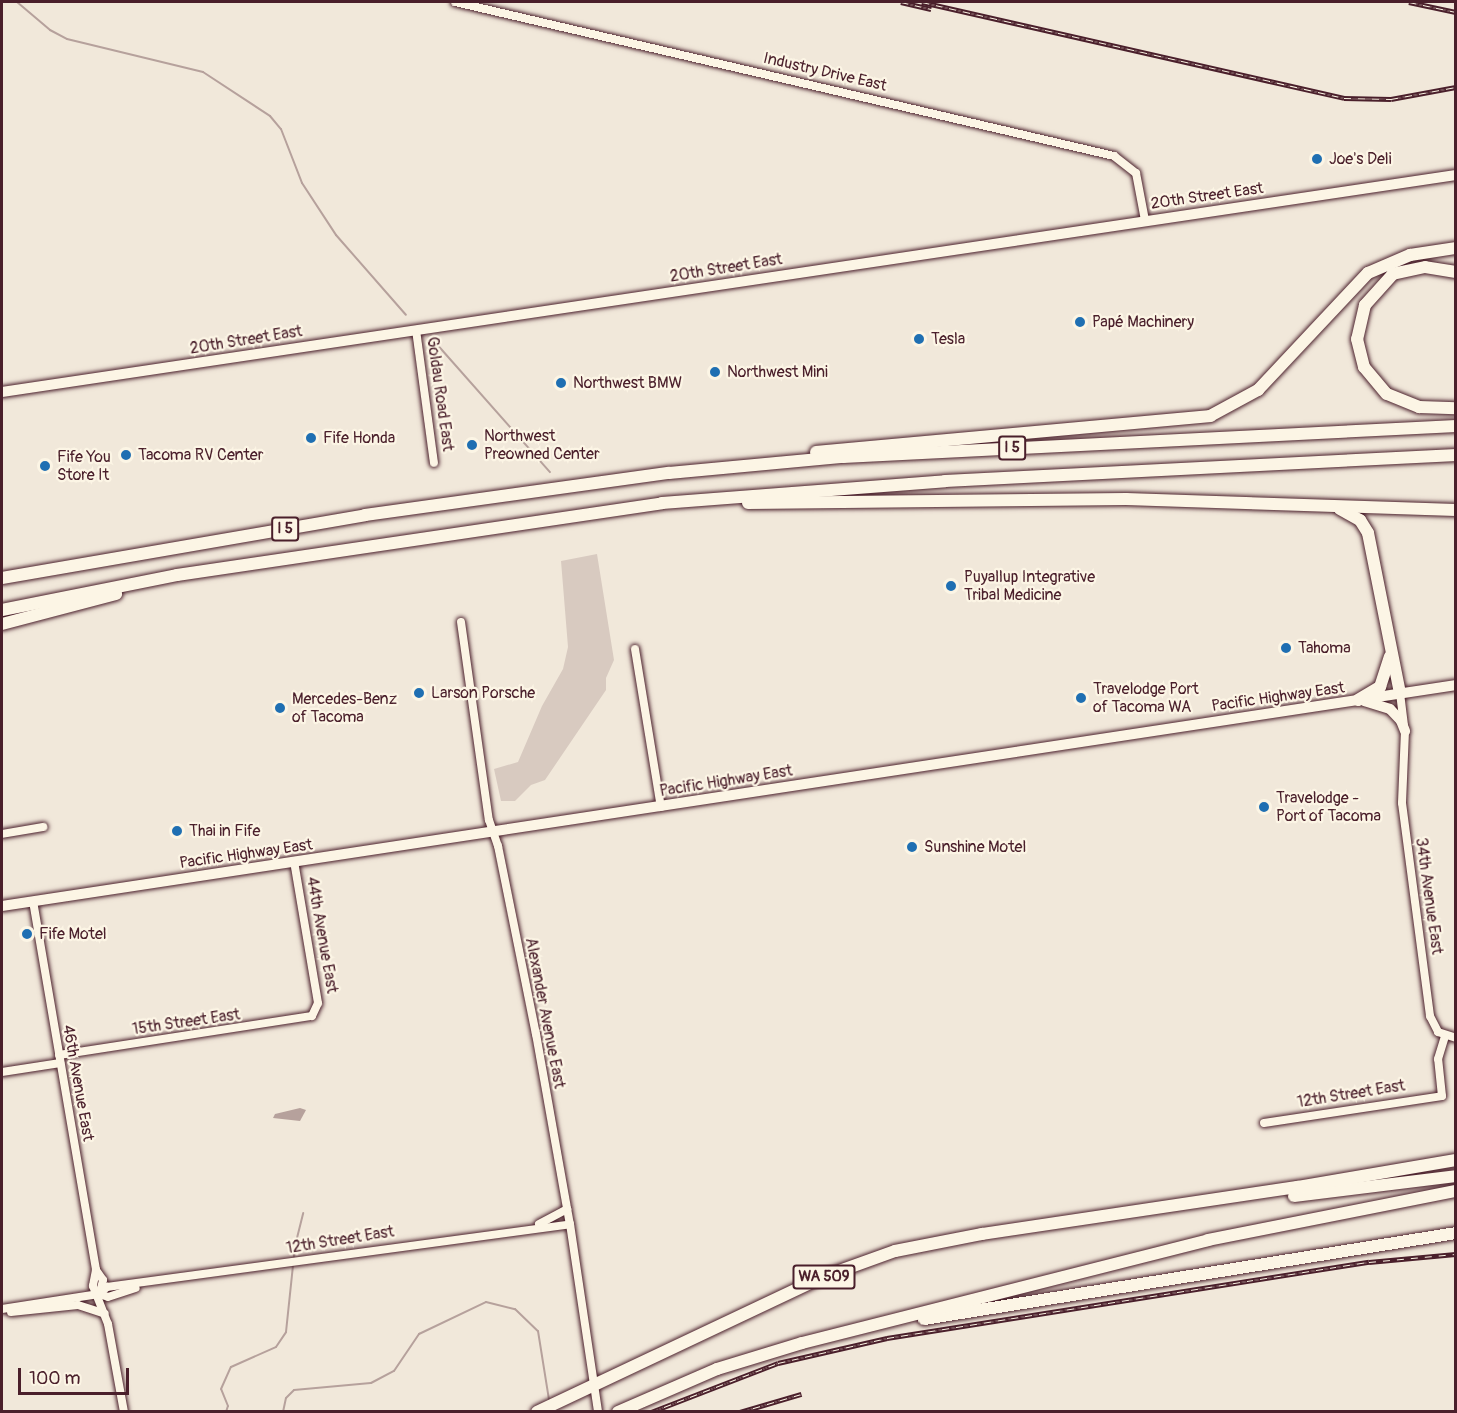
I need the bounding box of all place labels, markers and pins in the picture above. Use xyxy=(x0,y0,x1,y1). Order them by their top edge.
place label: Joe's Deli xyxy=(1329,149,1392,169)
marker: Joe's Deli xyxy=(1310,152,1324,166)
place label: Papé Machinery xyxy=(1092,312,1194,332)
marker: Papé Machinery xyxy=(1073,315,1087,329)
place label: Tesla xyxy=(931,329,965,349)
marker: Tesla xyxy=(912,332,926,346)
place label: Northwest Mini xyxy=(727,362,828,382)
marker: Northwest Mini xyxy=(708,365,722,379)
place label: Northwest BMW xyxy=(573,373,682,393)
marker: Northwest BMW xyxy=(554,376,568,390)
place label: Northwest Preowned Center xyxy=(484,426,600,464)
place label: Fife Honda xyxy=(323,428,395,448)
marker: Fife Honda xyxy=(304,431,318,445)
marker: Northwest Preowned Center xyxy=(465,438,479,452)
place label: Tacoma RV Center xyxy=(138,445,263,465)
place label: Fife You Store It xyxy=(57,447,111,485)
marker: Tacoma RV Center xyxy=(119,448,133,462)
marker: Fife You Store It xyxy=(38,459,52,473)
place label: Puyallup Integrative Tribal Medicine xyxy=(964,567,1095,605)
marker: Puyallup Integrative Tribal Medicine xyxy=(942,577,960,595)
place label: Tahoma xyxy=(1298,638,1351,658)
marker: Tahoma xyxy=(1279,641,1293,655)
place label: Travelodge Port of Tacoma WA xyxy=(1093,679,1199,717)
place label: Larson Porsche xyxy=(431,683,535,703)
marker: Larson Porsche xyxy=(412,686,426,700)
place label: Mercedes-Benz of Tacoma xyxy=(292,689,397,727)
marker: Travelodge Port of Tacoma WA xyxy=(1074,691,1088,705)
marker: Mercedes-Benz of Tacoma xyxy=(273,701,287,715)
place label: Travelodge - Port of Tacoma xyxy=(1276,788,1381,826)
marker: Travelodge - Port of Tacoma xyxy=(1257,800,1271,814)
place label: Thai in Fife xyxy=(189,821,260,841)
marker: Thai in Fife xyxy=(170,824,184,838)
place label: Sunshine Motel xyxy=(924,837,1026,857)
marker: Sunshine Motel xyxy=(905,840,919,854)
place label: Fife Motel xyxy=(39,924,107,944)
marker: Fife Motel xyxy=(20,927,34,941)

